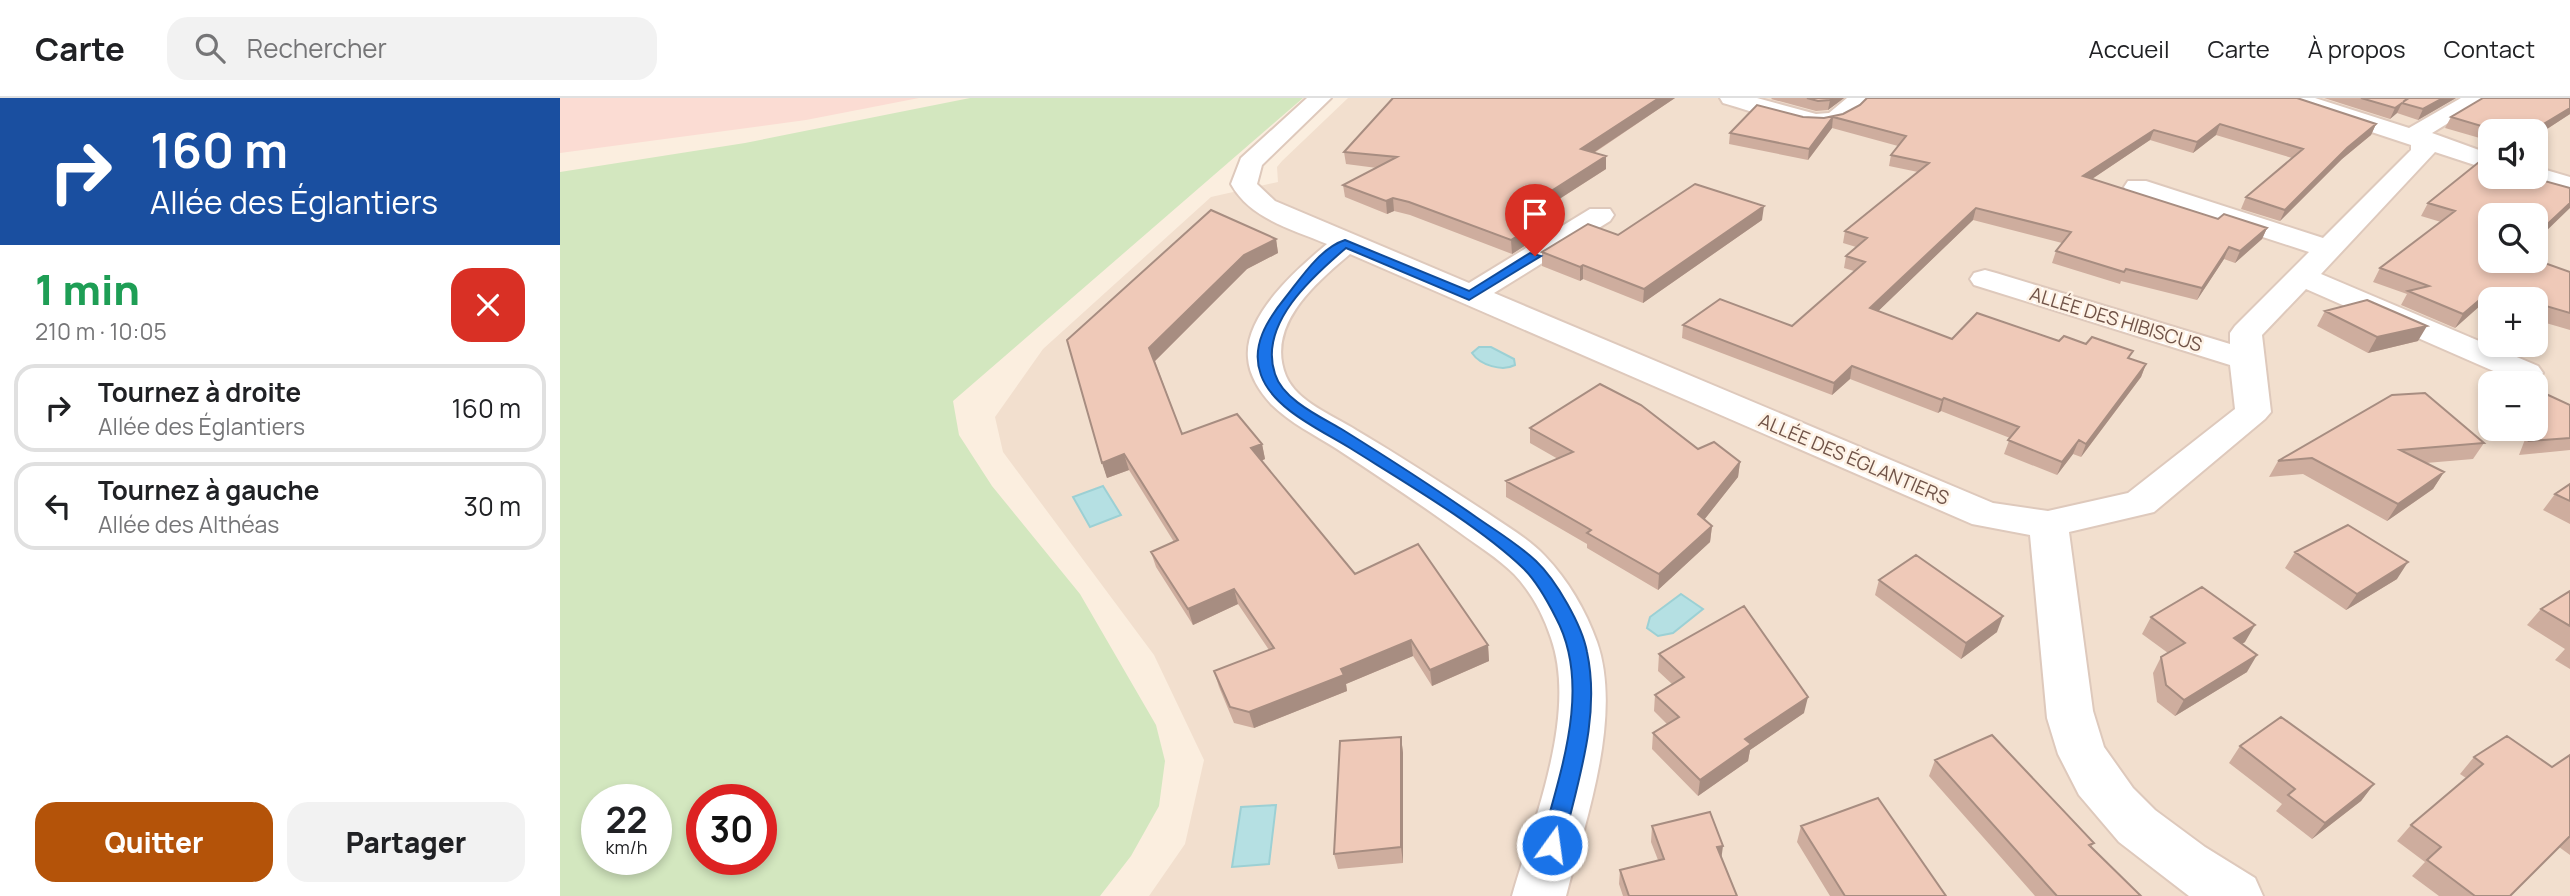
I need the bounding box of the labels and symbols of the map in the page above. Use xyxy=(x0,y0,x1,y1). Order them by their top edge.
pin xyxy=(1505,184,1565,256)
street label: ALLÉE DES HIBISCUS xyxy=(2027,280,2206,358)
street label: ALLÉE DES ÉGLANTIERS xyxy=(1755,407,1953,511)
speed limit sign: 30 xyxy=(686,784,777,875)
position arrow xyxy=(1515,808,1589,882)

